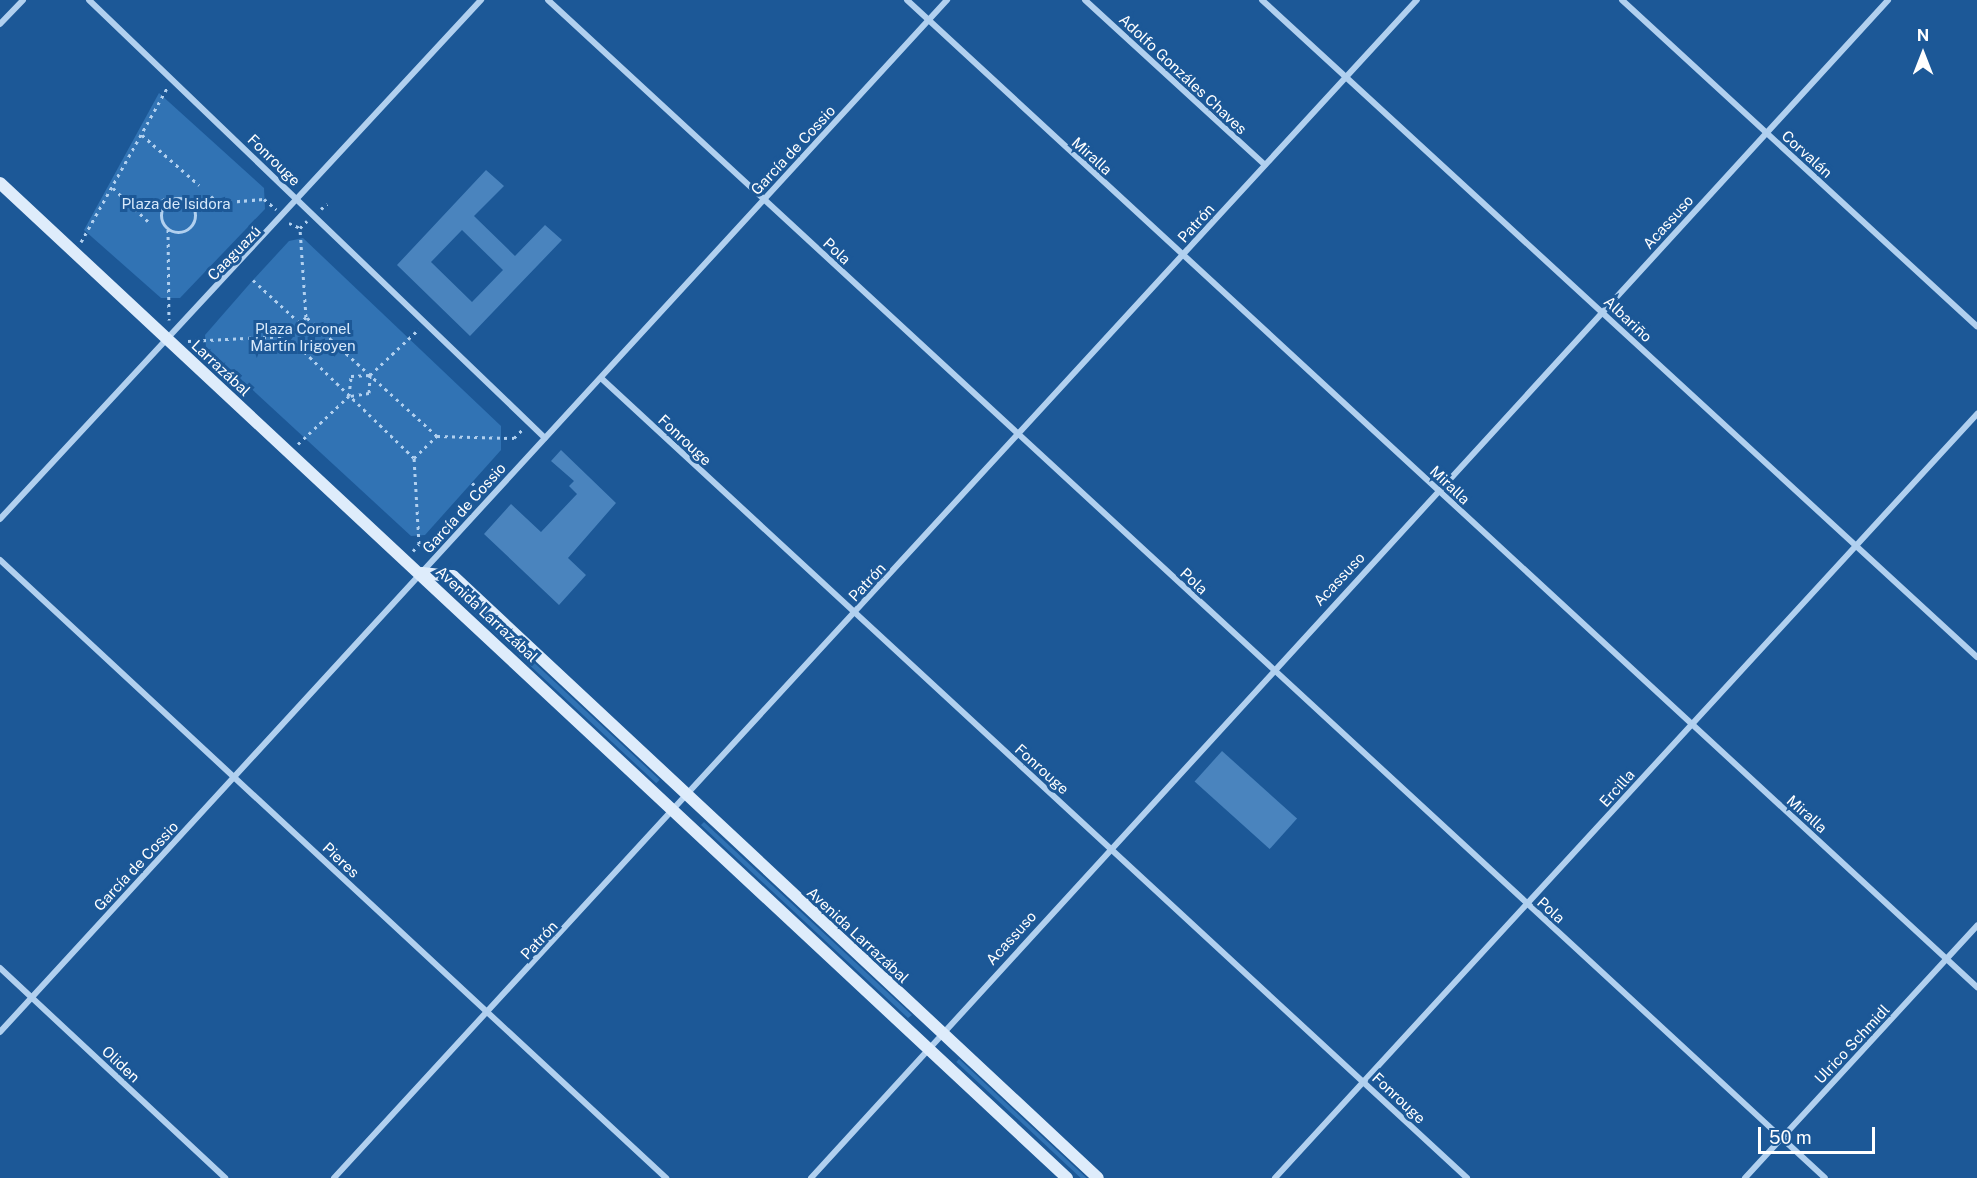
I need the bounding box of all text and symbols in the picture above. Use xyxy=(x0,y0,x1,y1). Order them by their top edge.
street label: Adolfo Gonzáles Chaves xyxy=(1115,10,1251,138)
north arrow xyxy=(1893,24,1953,84)
text: N xyxy=(1917,26,1929,45)
street label: García de Cossio xyxy=(747,102,839,198)
street label: Corvalán xyxy=(1778,127,1836,181)
street label: Fonrouge xyxy=(244,131,304,189)
street label: Miralla xyxy=(1068,133,1116,179)
street label: Acassuso xyxy=(1639,191,1697,253)
park label: Plaza de Isidora xyxy=(121,195,231,213)
street label: Patrón xyxy=(1174,200,1218,246)
street label: Caaguazú xyxy=(204,222,264,284)
street label: Pola xyxy=(820,234,854,268)
street label: Albariño xyxy=(1600,292,1656,346)
park label: Plaza Coronel Martín Irigoyen xyxy=(250,319,356,354)
street label: Larrazábal xyxy=(188,336,254,400)
street label: Fonrouge xyxy=(655,411,715,469)
street label: García de Cossio xyxy=(419,459,509,557)
street label: Miralla xyxy=(1426,462,1474,508)
street label: Acassuso xyxy=(1310,548,1368,610)
street label: Patrón xyxy=(845,559,889,605)
street label: Avenida Larrazábal xyxy=(432,562,542,666)
street label: Pola xyxy=(1177,564,1211,598)
street label: Fonrouge xyxy=(1011,740,1073,798)
street label: Ercilla xyxy=(1596,766,1638,810)
street label: Miralla xyxy=(1783,791,1831,837)
street label: García de Cossio xyxy=(90,818,182,914)
street label: Pieres xyxy=(319,839,363,881)
street label: Avenida Larrazábal xyxy=(803,883,913,987)
street label: Pola xyxy=(1534,893,1568,927)
street label: Acassuso xyxy=(982,907,1040,969)
street label: Patrón xyxy=(517,917,561,963)
street label: Ulrico Schmidl xyxy=(1811,1001,1893,1087)
street label: Oliden xyxy=(98,1042,144,1086)
street label: Fonrouge xyxy=(1369,1069,1429,1127)
scale bar xyxy=(1761,1115,1878,1153)
text: 50 m xyxy=(1769,1127,1812,1148)

